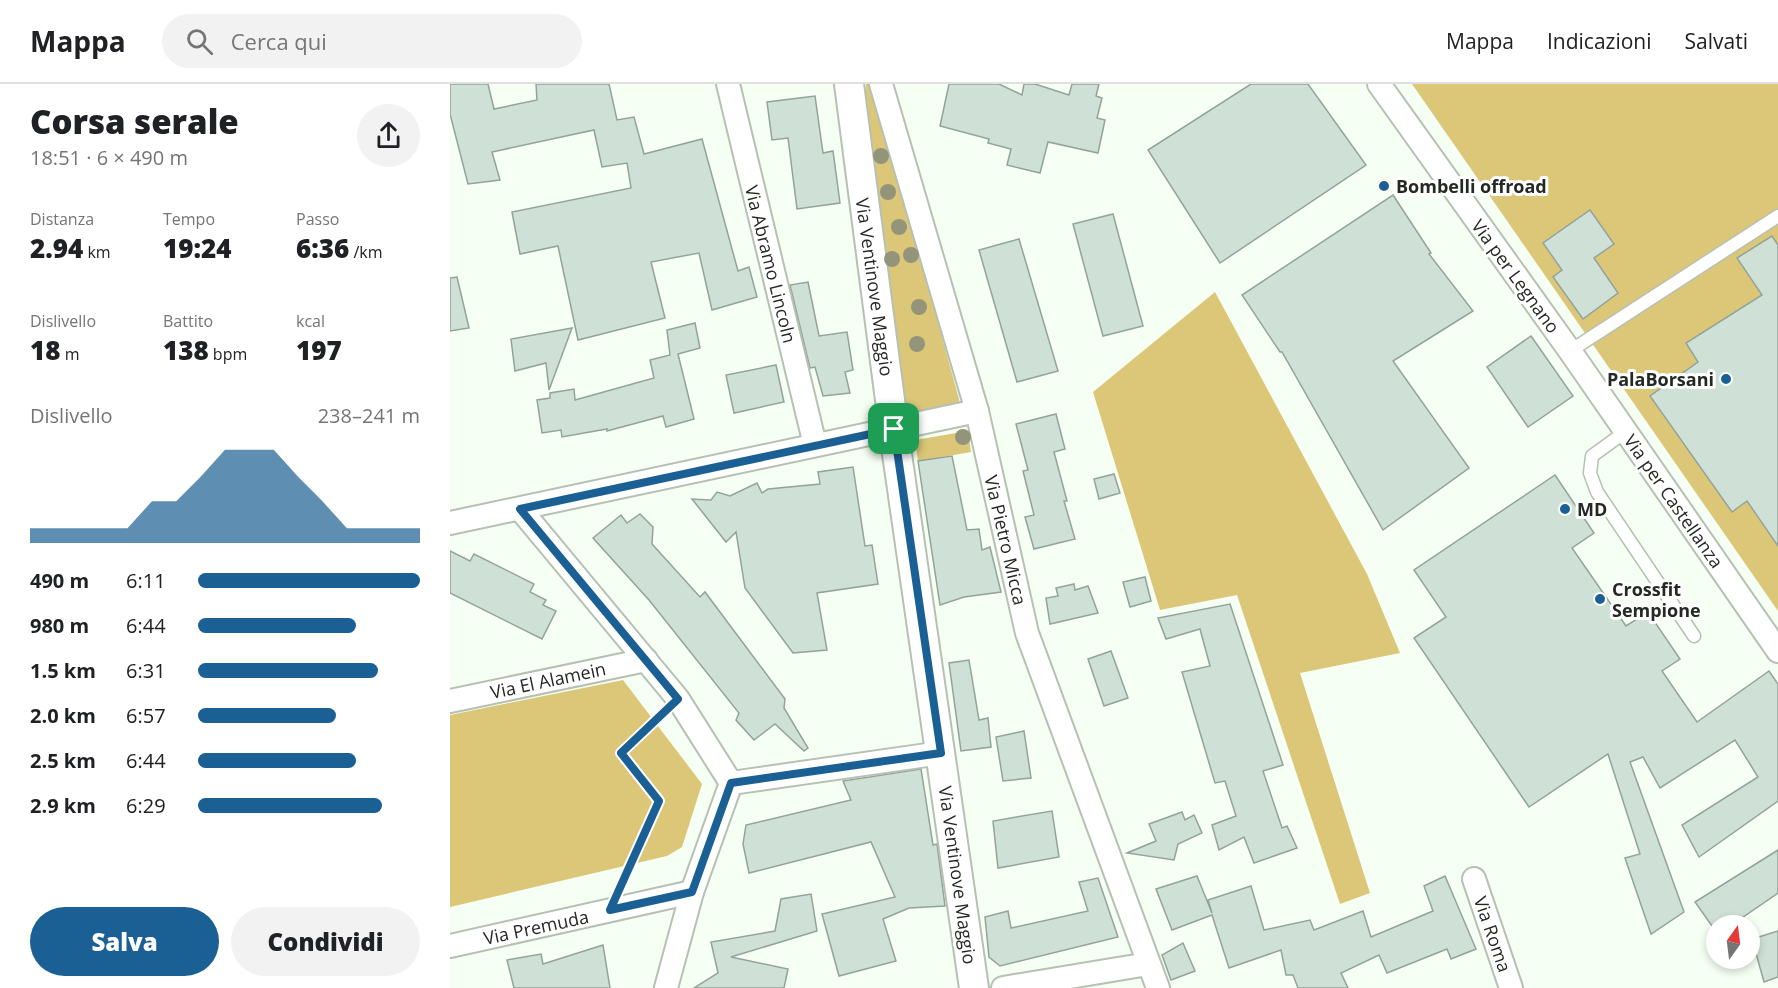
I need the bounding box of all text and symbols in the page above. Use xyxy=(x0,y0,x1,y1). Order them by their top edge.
search box xyxy=(162,14,582,68)
text: Mappa xyxy=(30,22,126,60)
icon: search xyxy=(183,25,216,58)
text: Cerca qui xyxy=(231,26,327,56)
text: Mappa xyxy=(1446,27,1514,55)
text: Indicazioni xyxy=(1547,27,1652,55)
text: Salvati xyxy=(1685,27,1748,55)
text: Corsa serale xyxy=(30,99,239,144)
button: share xyxy=(357,104,420,167)
text: 18:51 · 6 × 490 m xyxy=(30,144,188,171)
place label: Bombelli offroad xyxy=(1396,174,1547,198)
marker: Bombelli offroad xyxy=(1377,179,1391,193)
street label: Via Abramo Lincoln xyxy=(740,183,802,345)
street label: Via Ventinove Maggio xyxy=(851,196,899,378)
text: Distanza xyxy=(30,208,94,230)
text: Tempo xyxy=(163,208,215,230)
text: Passo xyxy=(296,208,339,230)
street label: Via per Legnano xyxy=(1467,214,1565,338)
text: 2.94 xyxy=(30,230,83,266)
text: 19:24 xyxy=(163,230,231,266)
text: 6:36 xyxy=(296,230,349,266)
text: km xyxy=(83,241,111,263)
text: /km xyxy=(349,241,382,263)
text: Dislivello xyxy=(30,310,96,332)
text: Battito xyxy=(163,310,213,332)
text: kcal xyxy=(296,310,325,332)
text: 18 xyxy=(30,332,60,368)
text: 138 xyxy=(163,332,209,368)
text: 197 xyxy=(296,332,342,368)
text: m xyxy=(60,343,79,365)
text: bpm xyxy=(209,343,247,365)
place label: PalaBorsani xyxy=(1607,367,1714,391)
marker: PalaBorsani xyxy=(1719,372,1733,386)
text: Dislivello xyxy=(30,402,113,429)
text: 238–241 m xyxy=(318,402,420,429)
pin xyxy=(868,403,919,454)
icon: arrive xyxy=(877,412,910,445)
street label: Via per Castellanza xyxy=(1619,429,1729,573)
street label: Via Pietro Micca xyxy=(979,473,1033,607)
place label: MD xyxy=(1577,497,1607,521)
marker: MD xyxy=(1558,502,1572,516)
text: 490 m xyxy=(30,567,89,594)
text: 6:11 xyxy=(126,567,166,594)
place label: Crossfit Sempione xyxy=(1612,577,1701,622)
marker: Crossfit Sempione xyxy=(1593,592,1607,606)
text: 980 m xyxy=(30,612,89,639)
text: 6:44 xyxy=(126,612,166,639)
street label: Via El Alamein xyxy=(488,656,608,704)
text: 1.5 km xyxy=(30,657,96,684)
text: 6:31 xyxy=(126,657,166,684)
text: 2.0 km xyxy=(30,702,96,729)
text: 6:57 xyxy=(126,702,166,729)
text: 2.5 km xyxy=(30,747,96,774)
text: 6:44 xyxy=(126,747,166,774)
street label: Via Ventinove Maggio xyxy=(934,784,982,966)
text: 2.9 km xyxy=(30,792,96,819)
text: 6:29 xyxy=(126,792,166,819)
street label: Via Roma xyxy=(1469,893,1517,975)
street label: Via Premuda xyxy=(481,904,591,950)
button: Salva xyxy=(30,907,219,976)
button: Condividi xyxy=(231,907,420,976)
north arrow xyxy=(1706,915,1760,969)
map controls xyxy=(1706,915,1760,969)

